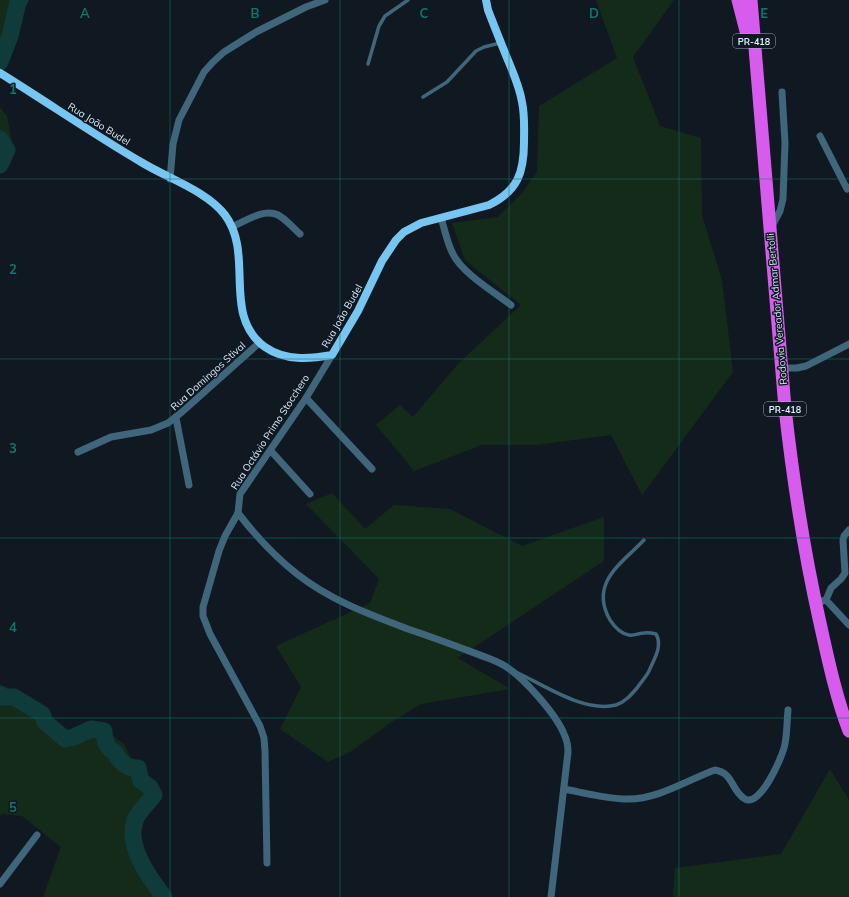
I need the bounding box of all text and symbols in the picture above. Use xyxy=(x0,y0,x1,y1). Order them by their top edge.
text: A xyxy=(80,5,90,21)
text: B xyxy=(251,5,260,21)
text: C xyxy=(420,5,429,21)
text: D xyxy=(589,5,599,21)
text: E xyxy=(760,5,768,21)
road number: PR-418 xyxy=(733,34,775,48)
text: 1 xyxy=(9,81,17,97)
street label: Rua João Budel xyxy=(65,100,133,148)
street label: Rodovia Vereador Admar Bertolli xyxy=(764,233,790,385)
text: 2 xyxy=(9,261,17,277)
street label: Rua João Budel xyxy=(319,282,365,350)
street label: Rua Domingos Stival xyxy=(168,339,248,413)
street label: Rua Octávio Primo Stocchero xyxy=(228,372,312,492)
road number: PR-418 xyxy=(764,402,806,416)
text: 3 xyxy=(9,440,17,456)
text: 4 xyxy=(9,619,17,635)
text: 5 xyxy=(9,799,17,815)

